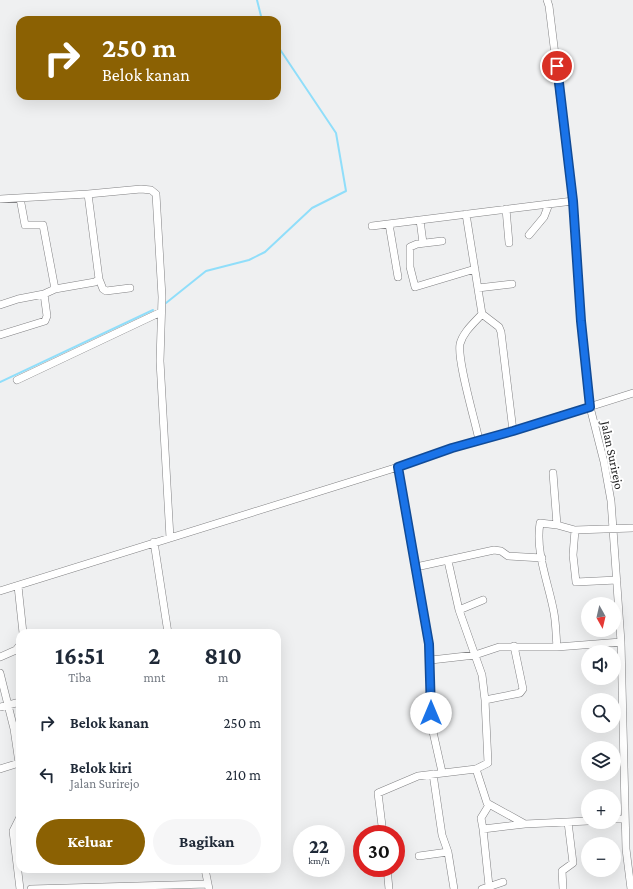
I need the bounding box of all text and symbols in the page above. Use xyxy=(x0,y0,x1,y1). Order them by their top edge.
icon: right xyxy=(36,32,88,84)
text: 250 m xyxy=(102,32,176,63)
pin xyxy=(540,49,574,83)
icon: arrive xyxy=(546,55,568,77)
text: Belok kanan xyxy=(102,65,190,85)
street label: Jalan Surirejo xyxy=(597,419,627,491)
north arrow xyxy=(581,597,621,637)
map controls xyxy=(581,597,621,877)
text: 16:51 xyxy=(55,642,104,669)
text: 2 xyxy=(148,642,161,669)
text: 810 xyxy=(204,642,242,669)
button: sound xyxy=(581,645,621,685)
text: Tiba xyxy=(68,670,91,685)
text: mnt xyxy=(144,670,165,685)
text: m xyxy=(218,670,228,685)
position arrow xyxy=(410,692,452,734)
button: search xyxy=(581,693,621,733)
icon: right xyxy=(36,712,58,734)
text: Belok kanan xyxy=(70,715,149,731)
text: 250 m xyxy=(223,715,261,731)
button: layers xyxy=(581,741,621,781)
text: Belok kiri xyxy=(70,760,132,776)
icon: left xyxy=(36,764,58,786)
text: 210 m xyxy=(226,767,261,783)
text: Jalan Surirejo xyxy=(70,776,139,791)
button: + xyxy=(581,789,621,829)
button: Keluar xyxy=(36,819,145,865)
button: Bagikan xyxy=(153,819,261,865)
speed limit sign: 30 xyxy=(353,825,405,877)
text: 22 xyxy=(309,835,329,857)
button: − xyxy=(581,837,621,877)
text: km/h xyxy=(308,855,330,866)

